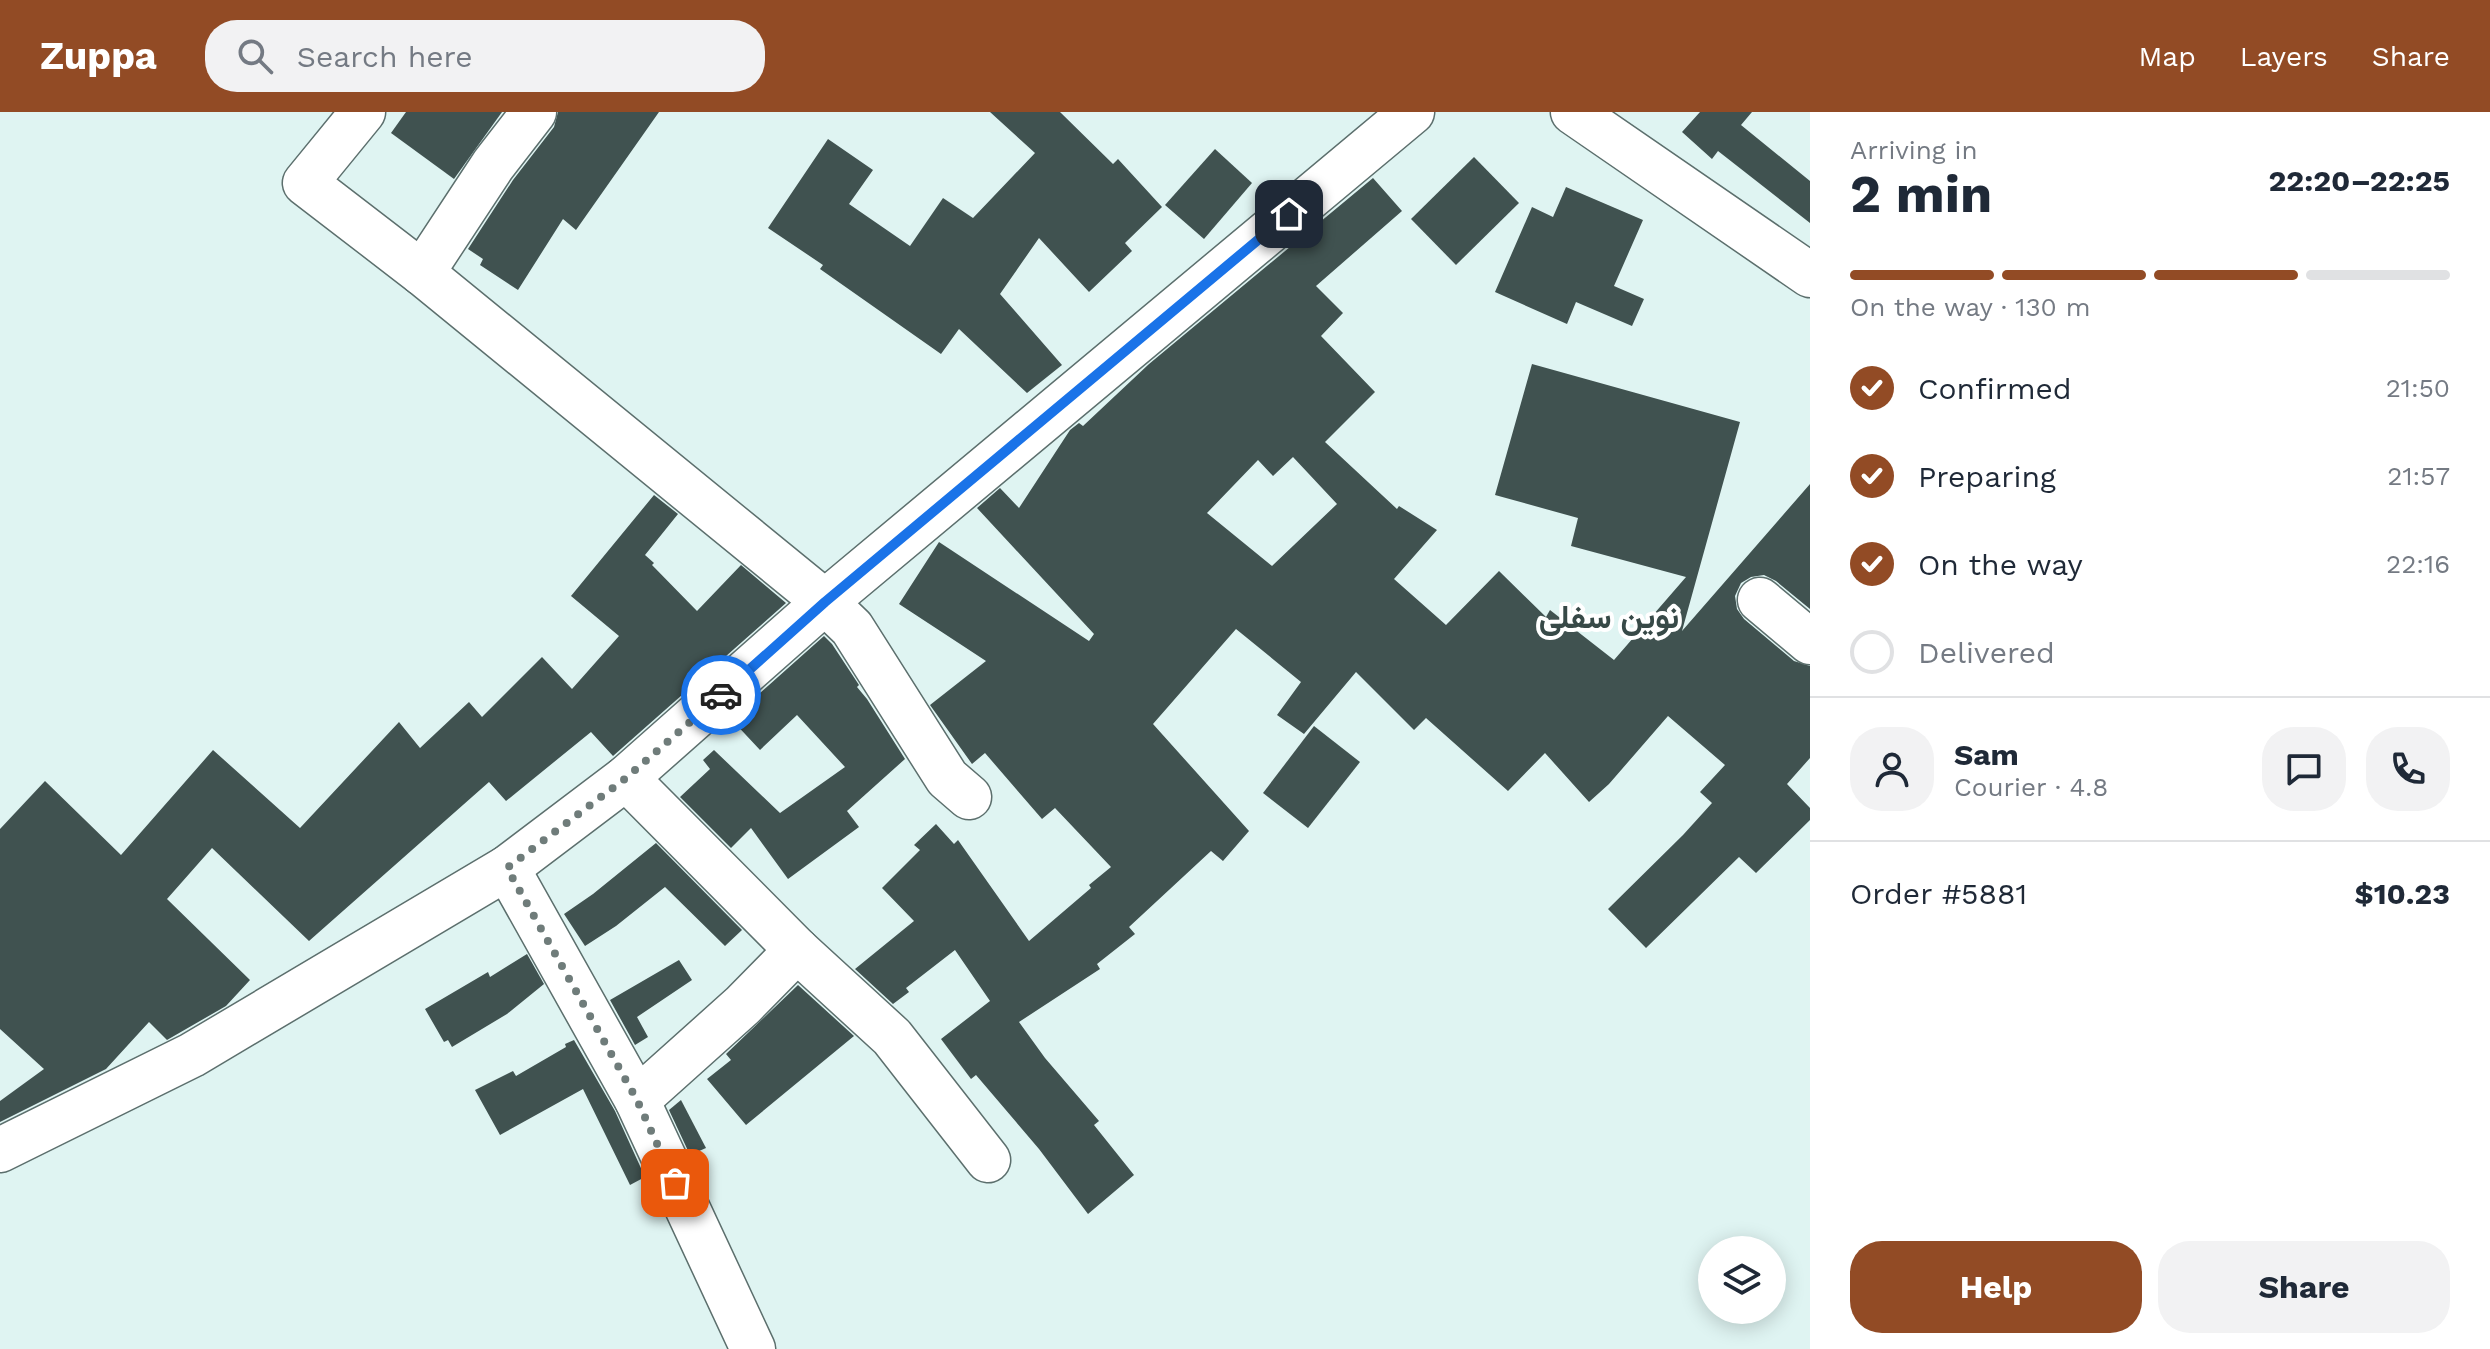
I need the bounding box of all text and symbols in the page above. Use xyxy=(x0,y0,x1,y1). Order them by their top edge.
search box xyxy=(205,20,765,92)
text: Zuppa xyxy=(40,34,157,78)
icon: search xyxy=(233,34,277,78)
text: Search here xyxy=(297,39,473,74)
text: Map xyxy=(2139,40,2196,73)
text: Layers xyxy=(2240,40,2328,73)
text: Share xyxy=(2372,40,2450,73)
text: Arriving in xyxy=(1850,135,1978,165)
text: 22:20–22:25 xyxy=(2268,163,2450,198)
text: 2 min xyxy=(1850,164,1992,225)
pin xyxy=(1255,180,1323,248)
icon: home xyxy=(1267,192,1311,236)
text: On the way · 130 m xyxy=(1850,292,2090,322)
icon: check xyxy=(1850,366,1894,410)
text: Confirmed xyxy=(1918,371,2072,406)
text: 21:50 xyxy=(2386,373,2450,403)
icon: check xyxy=(1850,454,1894,498)
text: Preparing xyxy=(1918,459,2056,494)
text: 21:57 xyxy=(2387,461,2450,491)
icon: check xyxy=(1850,542,1894,586)
text: On the way xyxy=(1918,547,2083,582)
text: 22:16 xyxy=(2386,549,2450,579)
district label: نوین سفلى xyxy=(1539,598,1679,637)
text: Delivered xyxy=(1918,635,2055,670)
courier xyxy=(681,655,761,735)
icon: car xyxy=(699,673,743,717)
button: person xyxy=(1850,727,1934,811)
button: chat xyxy=(2262,727,2346,811)
button: phone xyxy=(2366,727,2450,811)
text: Sam xyxy=(1954,737,2019,772)
text: Courier · 4.8 xyxy=(1954,772,2108,802)
text: Order #5881 xyxy=(1850,876,2027,911)
text: $10.23 xyxy=(2354,876,2450,911)
pin xyxy=(641,1149,709,1217)
icon: bag xyxy=(653,1161,697,1205)
map controls xyxy=(1698,1236,1786,1324)
button: layers xyxy=(1698,1236,1786,1324)
button: Help xyxy=(1850,1241,2142,1333)
button: Share xyxy=(2158,1241,2450,1333)

